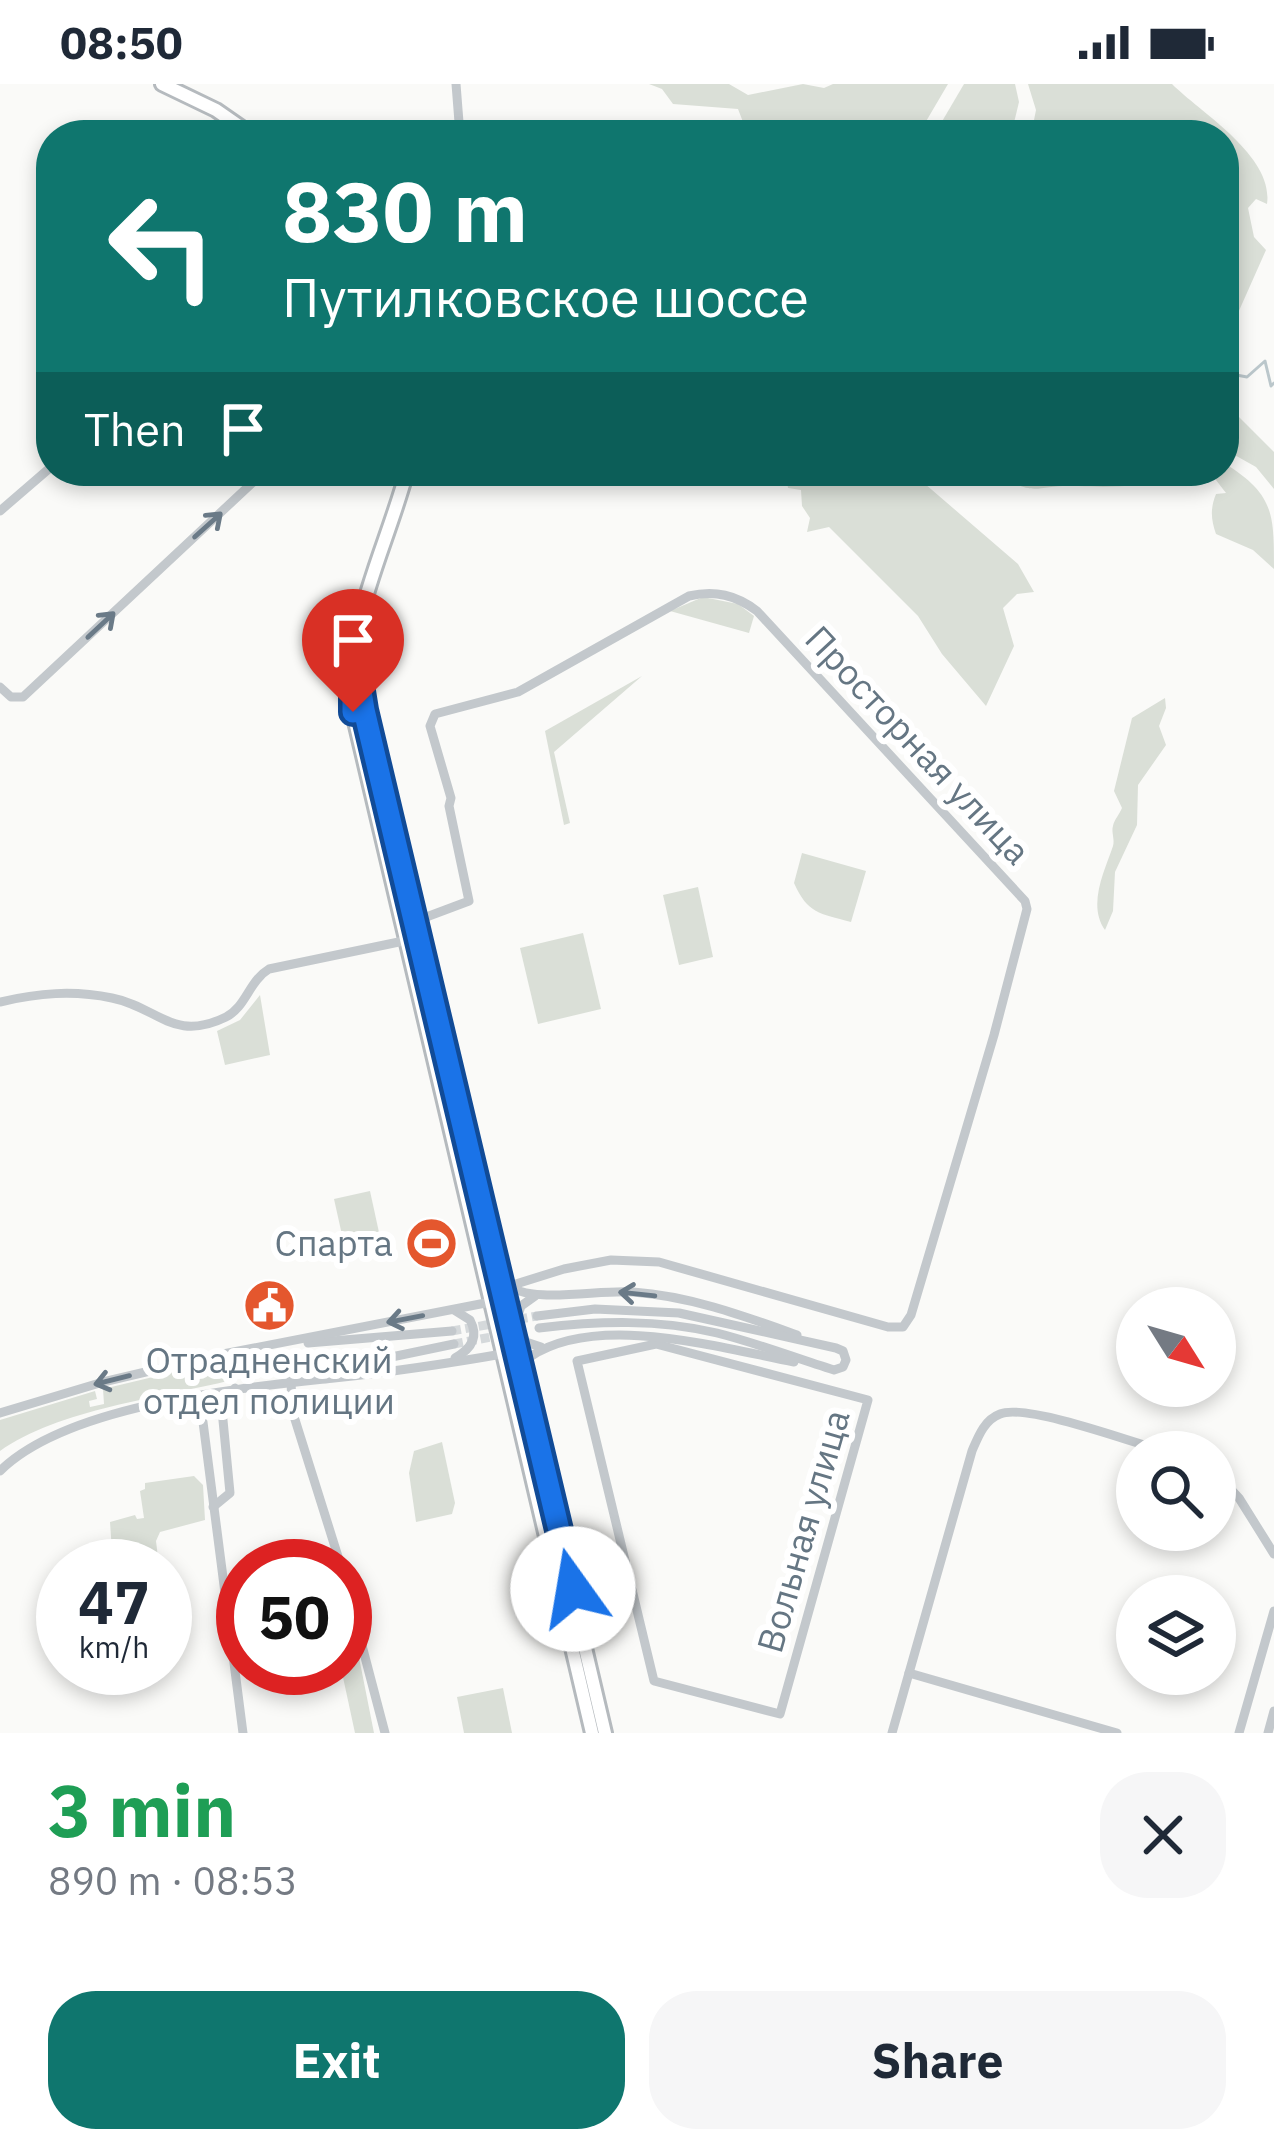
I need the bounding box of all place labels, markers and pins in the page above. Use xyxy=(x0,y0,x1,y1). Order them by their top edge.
pin xyxy=(302,589,404,712)
sports icon: Спарта xyxy=(404,1215,460,1271)
place label: Спарта xyxy=(275,1219,393,1266)
public building icon: Отрадненский отдел полиции xyxy=(241,1277,297,1333)
place label: Отрадненский отдел полиции xyxy=(143,1336,395,1424)

